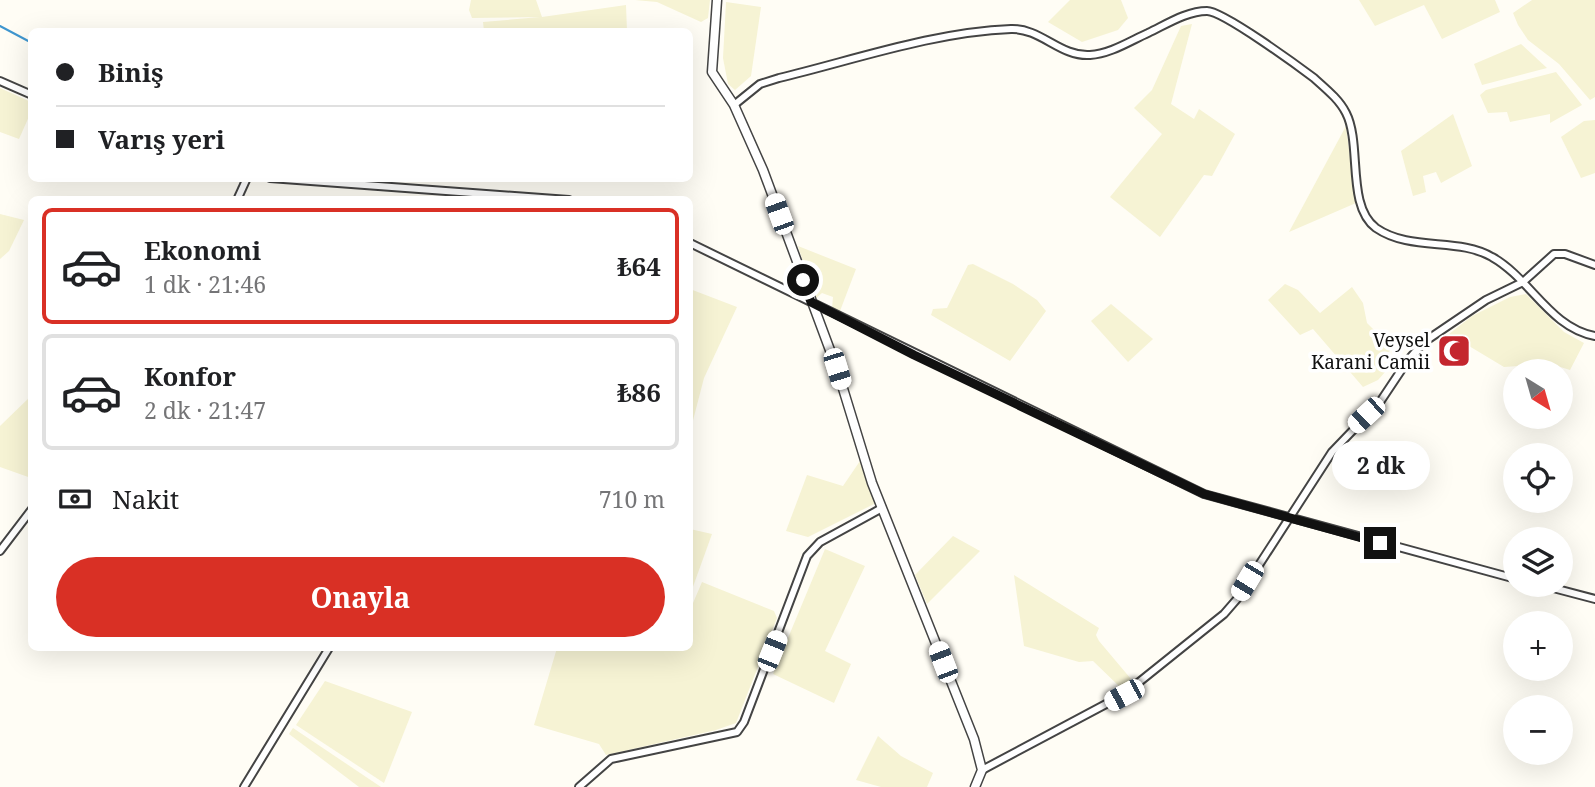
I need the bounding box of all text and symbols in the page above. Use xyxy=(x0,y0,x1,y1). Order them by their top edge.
text: Biniş xyxy=(98,54,164,90)
text: Varış yeri xyxy=(98,121,225,157)
car xyxy=(762,191,797,237)
text: Ekonomi xyxy=(144,232,261,268)
icon: car xyxy=(60,235,123,298)
text: ₺64 xyxy=(617,248,661,284)
route start xyxy=(787,264,819,296)
text: 1 dk · 21:46 xyxy=(144,268,266,300)
place label: Veysel Karani Camii xyxy=(1311,327,1430,375)
mosque icon: Veysel Karani Camii xyxy=(1435,332,1473,370)
car xyxy=(821,346,854,392)
text: Konfor xyxy=(144,358,236,394)
north arrow xyxy=(1503,359,1573,429)
map controls xyxy=(1503,359,1573,765)
icon: car xyxy=(60,361,123,424)
text: ₺86 xyxy=(617,374,661,410)
car xyxy=(1344,393,1389,437)
text: 2 dk · 21:47 xyxy=(144,394,266,426)
callout: 2 dk xyxy=(1331,442,1429,490)
button: locate xyxy=(1503,443,1573,513)
text: 2 dk xyxy=(1357,449,1405,481)
icon: cash xyxy=(56,480,94,518)
text: Nakit xyxy=(112,481,179,517)
text: 710 m xyxy=(599,483,665,515)
route end xyxy=(1364,527,1396,559)
button: layers xyxy=(1503,527,1573,597)
button: Onayla xyxy=(56,557,665,637)
car xyxy=(1228,558,1267,604)
button: + xyxy=(1503,611,1573,681)
car xyxy=(755,628,790,674)
car xyxy=(926,639,961,685)
car xyxy=(1101,676,1148,714)
button: − xyxy=(1503,695,1573,765)

